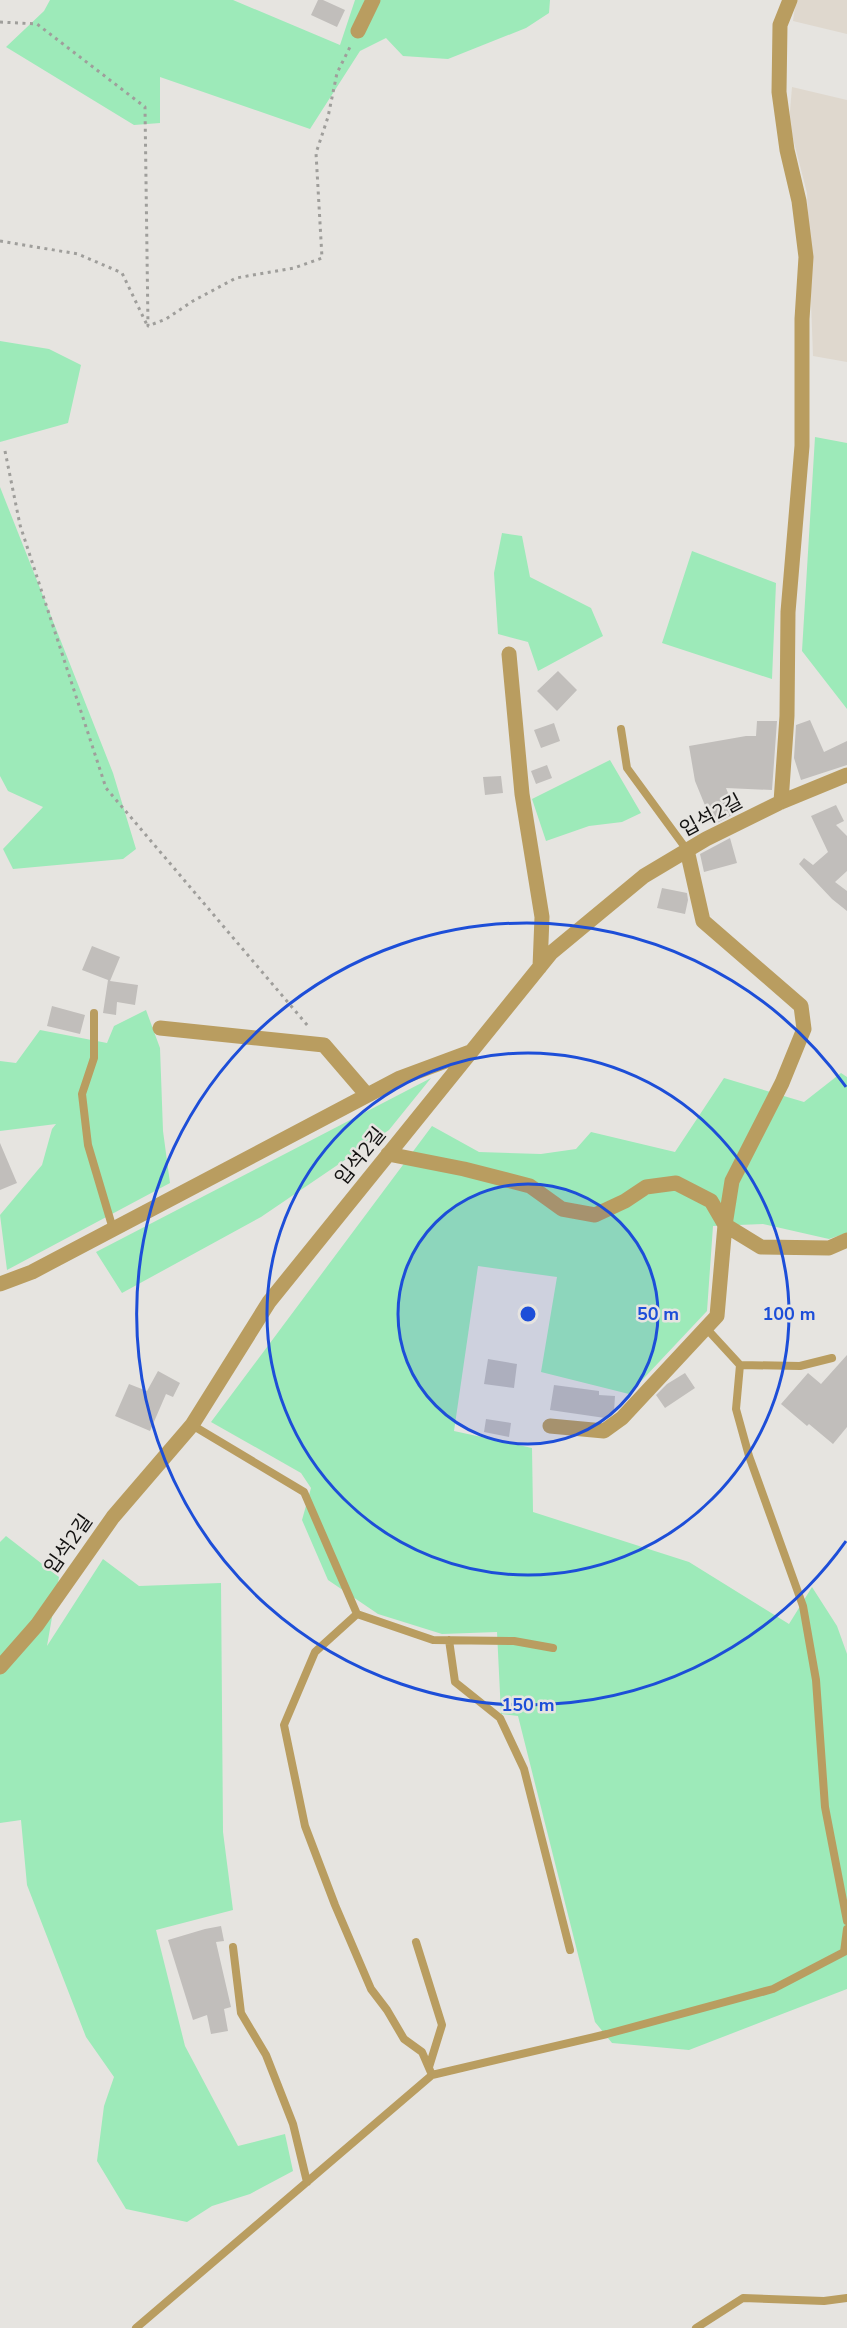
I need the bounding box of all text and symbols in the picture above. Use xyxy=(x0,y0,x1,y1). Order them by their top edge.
street label: 입석2길 xyxy=(675,788,747,843)
street label: 입석2길 xyxy=(329,1122,392,1191)
text: 50 m xyxy=(637,1302,679,1326)
text: 100 m xyxy=(762,1302,816,1326)
centre of rings xyxy=(518,1304,538,1324)
street label: 입석2길 xyxy=(38,1509,99,1580)
text: 150 m xyxy=(501,1693,555,1717)

